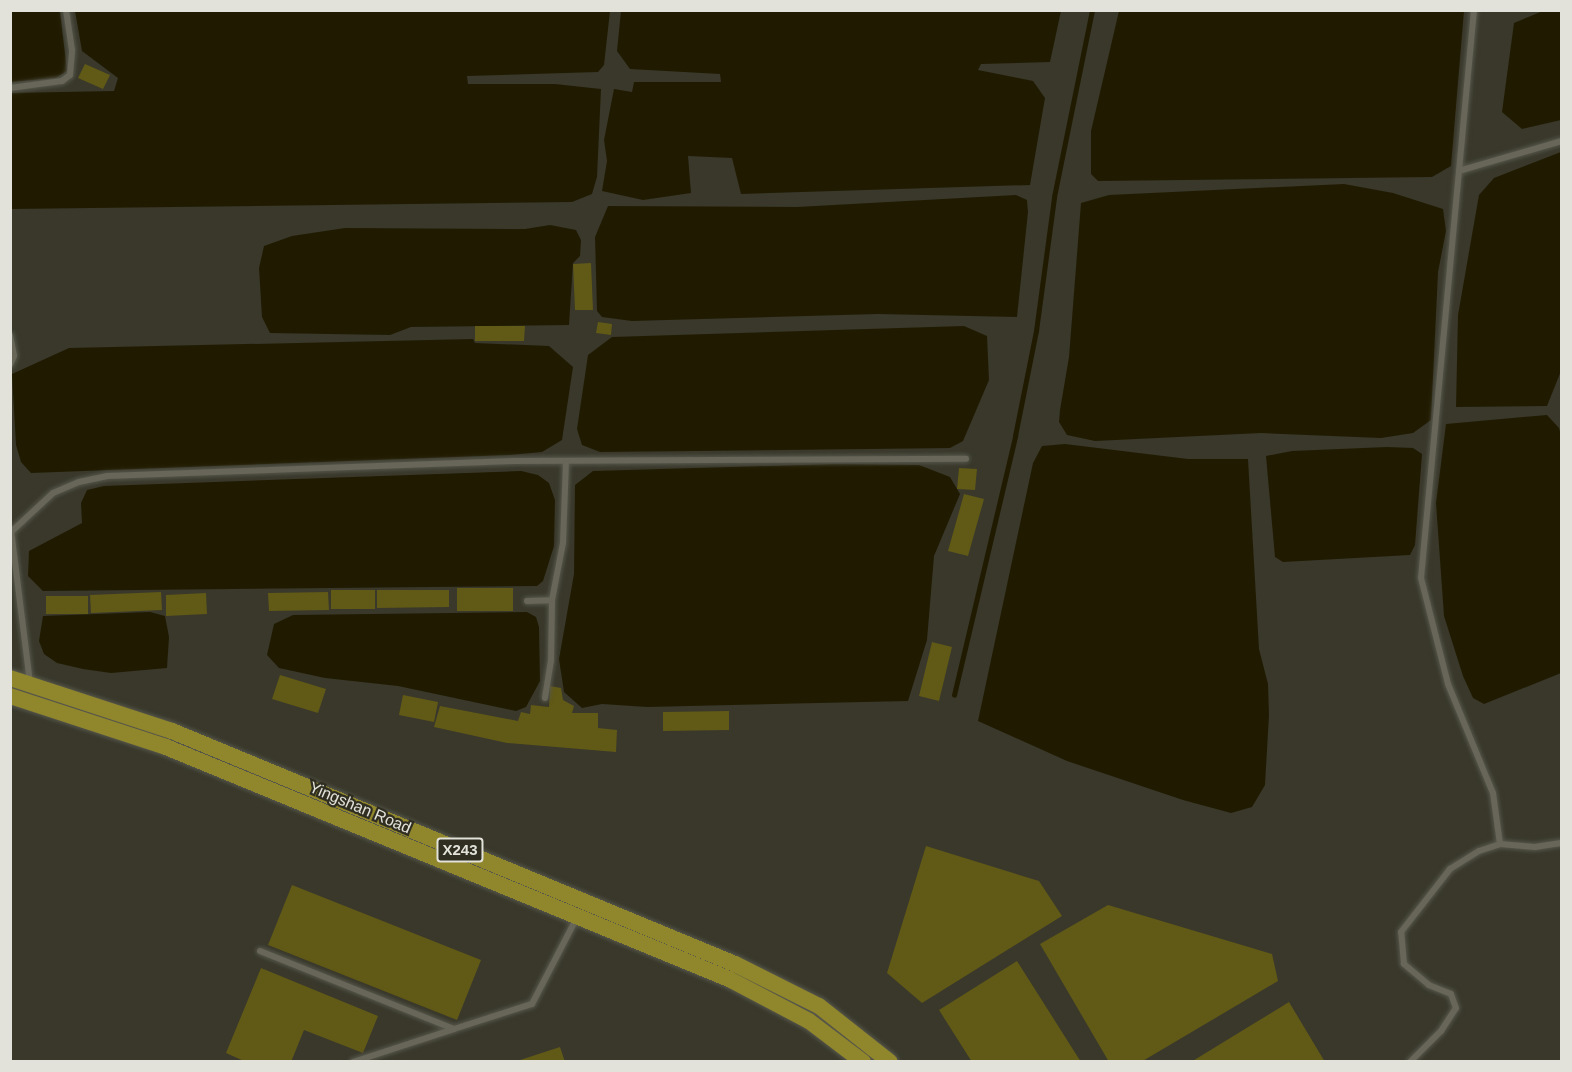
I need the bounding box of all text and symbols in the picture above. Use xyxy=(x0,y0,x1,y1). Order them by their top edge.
street label: Yingshan Road xyxy=(306,778,414,838)
road number: X243 xyxy=(436,838,484,862)

